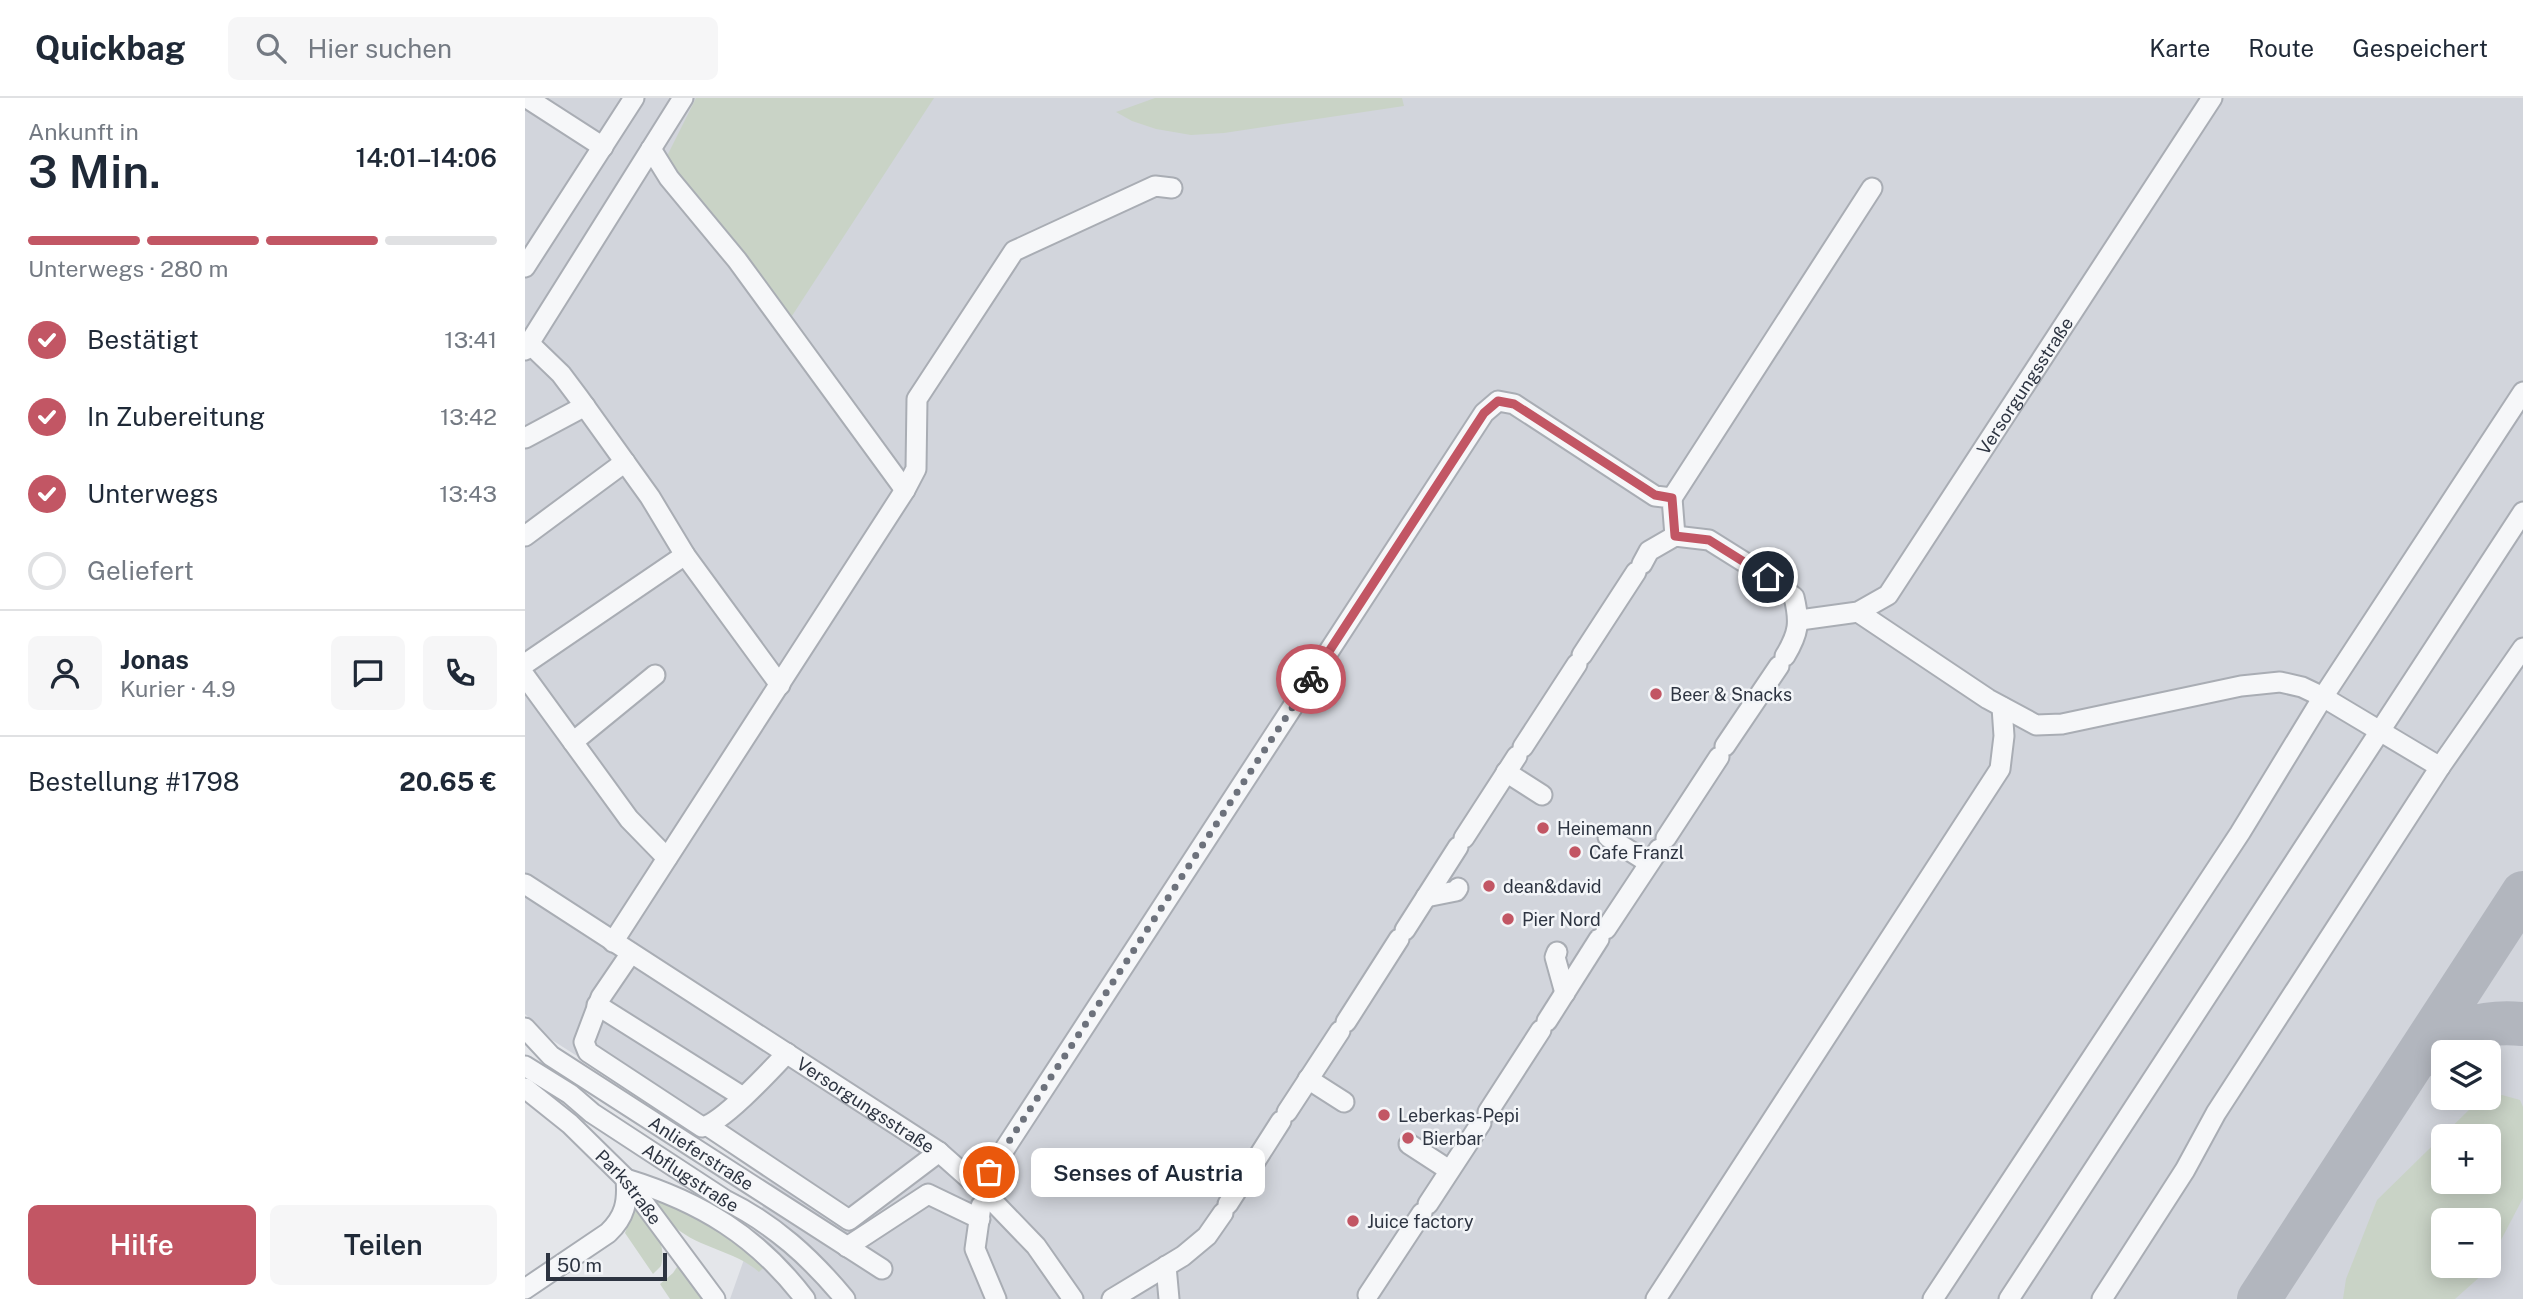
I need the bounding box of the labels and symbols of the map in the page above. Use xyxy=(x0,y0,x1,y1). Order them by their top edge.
street label: Versorgungsstraße xyxy=(1972,313,2077,458)
pin xyxy=(1738,547,1798,607)
courier xyxy=(1276,644,1346,714)
place label: Beer & Snacks xyxy=(1670,684,1792,705)
marker: Beer & Snacks xyxy=(1648,686,1664,702)
place label: Heinemann xyxy=(1557,818,1652,839)
marker: Heinemann xyxy=(1535,820,1551,836)
place label: Cafe Franzl xyxy=(1589,842,1684,863)
marker: Cafe Franzl xyxy=(1567,844,1583,860)
place label: dean&david xyxy=(1503,876,1602,897)
marker: dean&david xyxy=(1481,878,1497,894)
place label: Pier Nord xyxy=(1522,909,1601,930)
marker: Pier Nord xyxy=(1500,911,1516,927)
street label: Versorgungsstraße xyxy=(793,1052,939,1157)
place label: Leberkas-Pepi xyxy=(1398,1105,1519,1126)
marker: Leberkas-Pepi xyxy=(1376,1107,1392,1123)
street label: Anlieferstraße xyxy=(645,1111,758,1194)
place label: Bierbar xyxy=(1422,1128,1483,1149)
marker: Bierbar xyxy=(1400,1130,1416,1146)
street label: Abflugstraße xyxy=(639,1139,742,1216)
pin xyxy=(959,1142,1019,1202)
street label: Parkstraße xyxy=(592,1145,666,1228)
callout: Senses of Austria xyxy=(1031,1148,1265,1196)
place label: Juice factory xyxy=(1367,1211,1474,1232)
marker: Juice factory xyxy=(1345,1213,1361,1229)
scale bar xyxy=(546,1250,667,1282)

